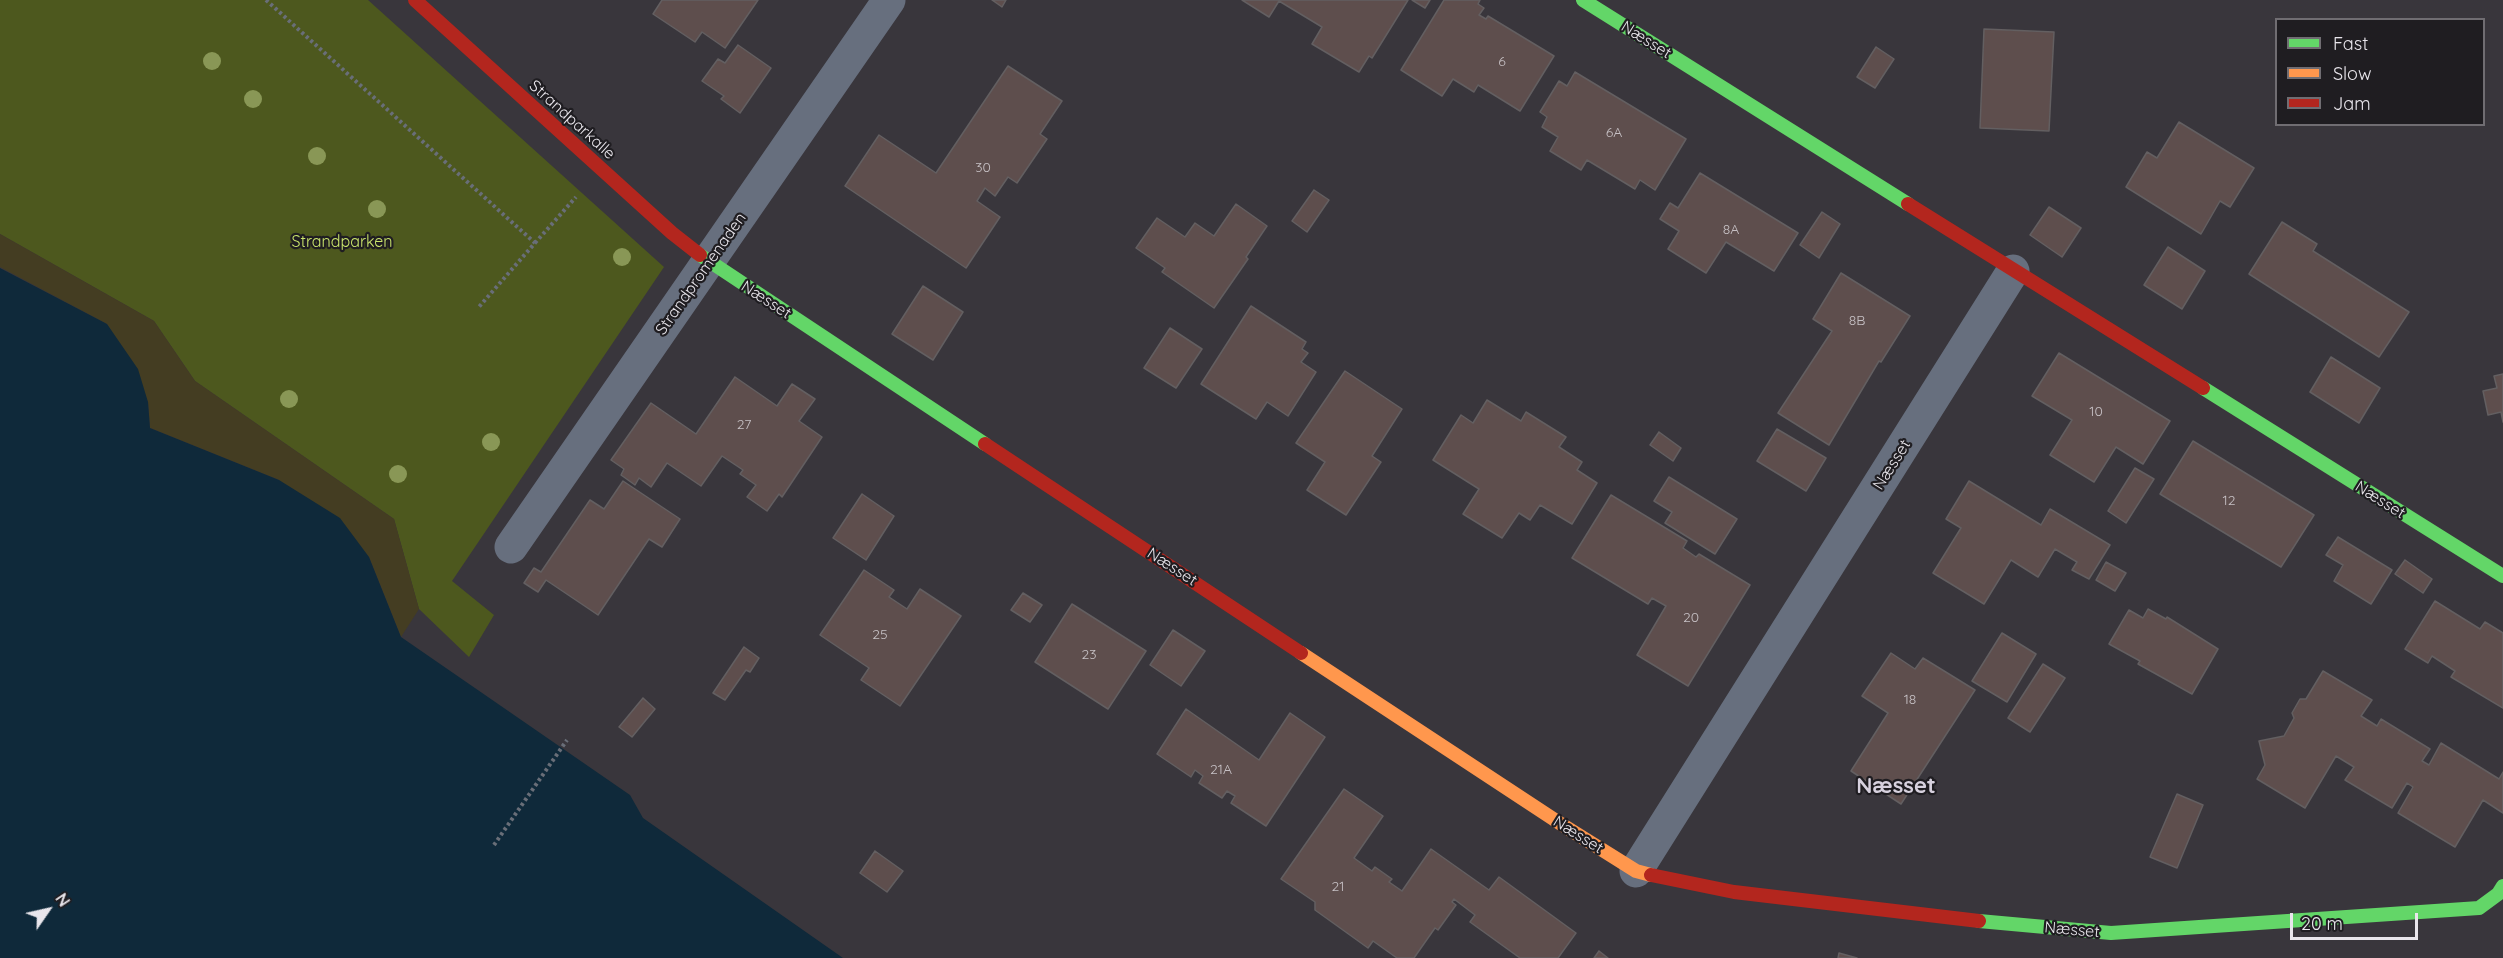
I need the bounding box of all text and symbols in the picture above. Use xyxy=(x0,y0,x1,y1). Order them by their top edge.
street label: Næsset xyxy=(1617,17,1675,63)
legend xyxy=(2275,18,2485,126)
text: Fast xyxy=(2333,32,2368,55)
house number: 6 xyxy=(1498,54,1506,70)
text: Slow xyxy=(2333,62,2371,85)
street label: Strandparkalle xyxy=(525,76,619,164)
text: Jam xyxy=(2333,92,2371,115)
house number: 6A xyxy=(1606,125,1622,141)
house number: 30 xyxy=(975,160,991,176)
street label: Strandpromenaden xyxy=(652,209,750,339)
house number: 8A xyxy=(1723,222,1739,238)
park label: Strandparken xyxy=(291,232,393,252)
street label: Næsset xyxy=(737,277,795,323)
house number: 8B xyxy=(1849,313,1865,329)
house number: 10 xyxy=(2089,404,2103,420)
house number: 27 xyxy=(737,417,751,433)
street label: Næsset xyxy=(1869,436,1915,494)
street label: Næsset xyxy=(2351,477,2409,523)
house number: 12 xyxy=(2223,493,2235,509)
street label: Næsset xyxy=(1143,544,1201,590)
house number: 20 xyxy=(1683,610,1699,626)
house number: 25 xyxy=(872,627,888,643)
house number: 23 xyxy=(1081,647,1097,663)
house number: 18 xyxy=(1904,692,1916,708)
house number: 21A xyxy=(1210,762,1232,778)
district label: Næsset xyxy=(1856,773,1936,799)
street label: Næsset xyxy=(1549,812,1607,858)
house number: 21 xyxy=(1332,879,1344,895)
north arrow xyxy=(18,880,78,940)
text: N xyxy=(51,889,74,910)
scale bar xyxy=(2293,901,2420,939)
text: 20 m xyxy=(2301,912,2343,935)
street label: Næsset xyxy=(2043,918,2101,942)

